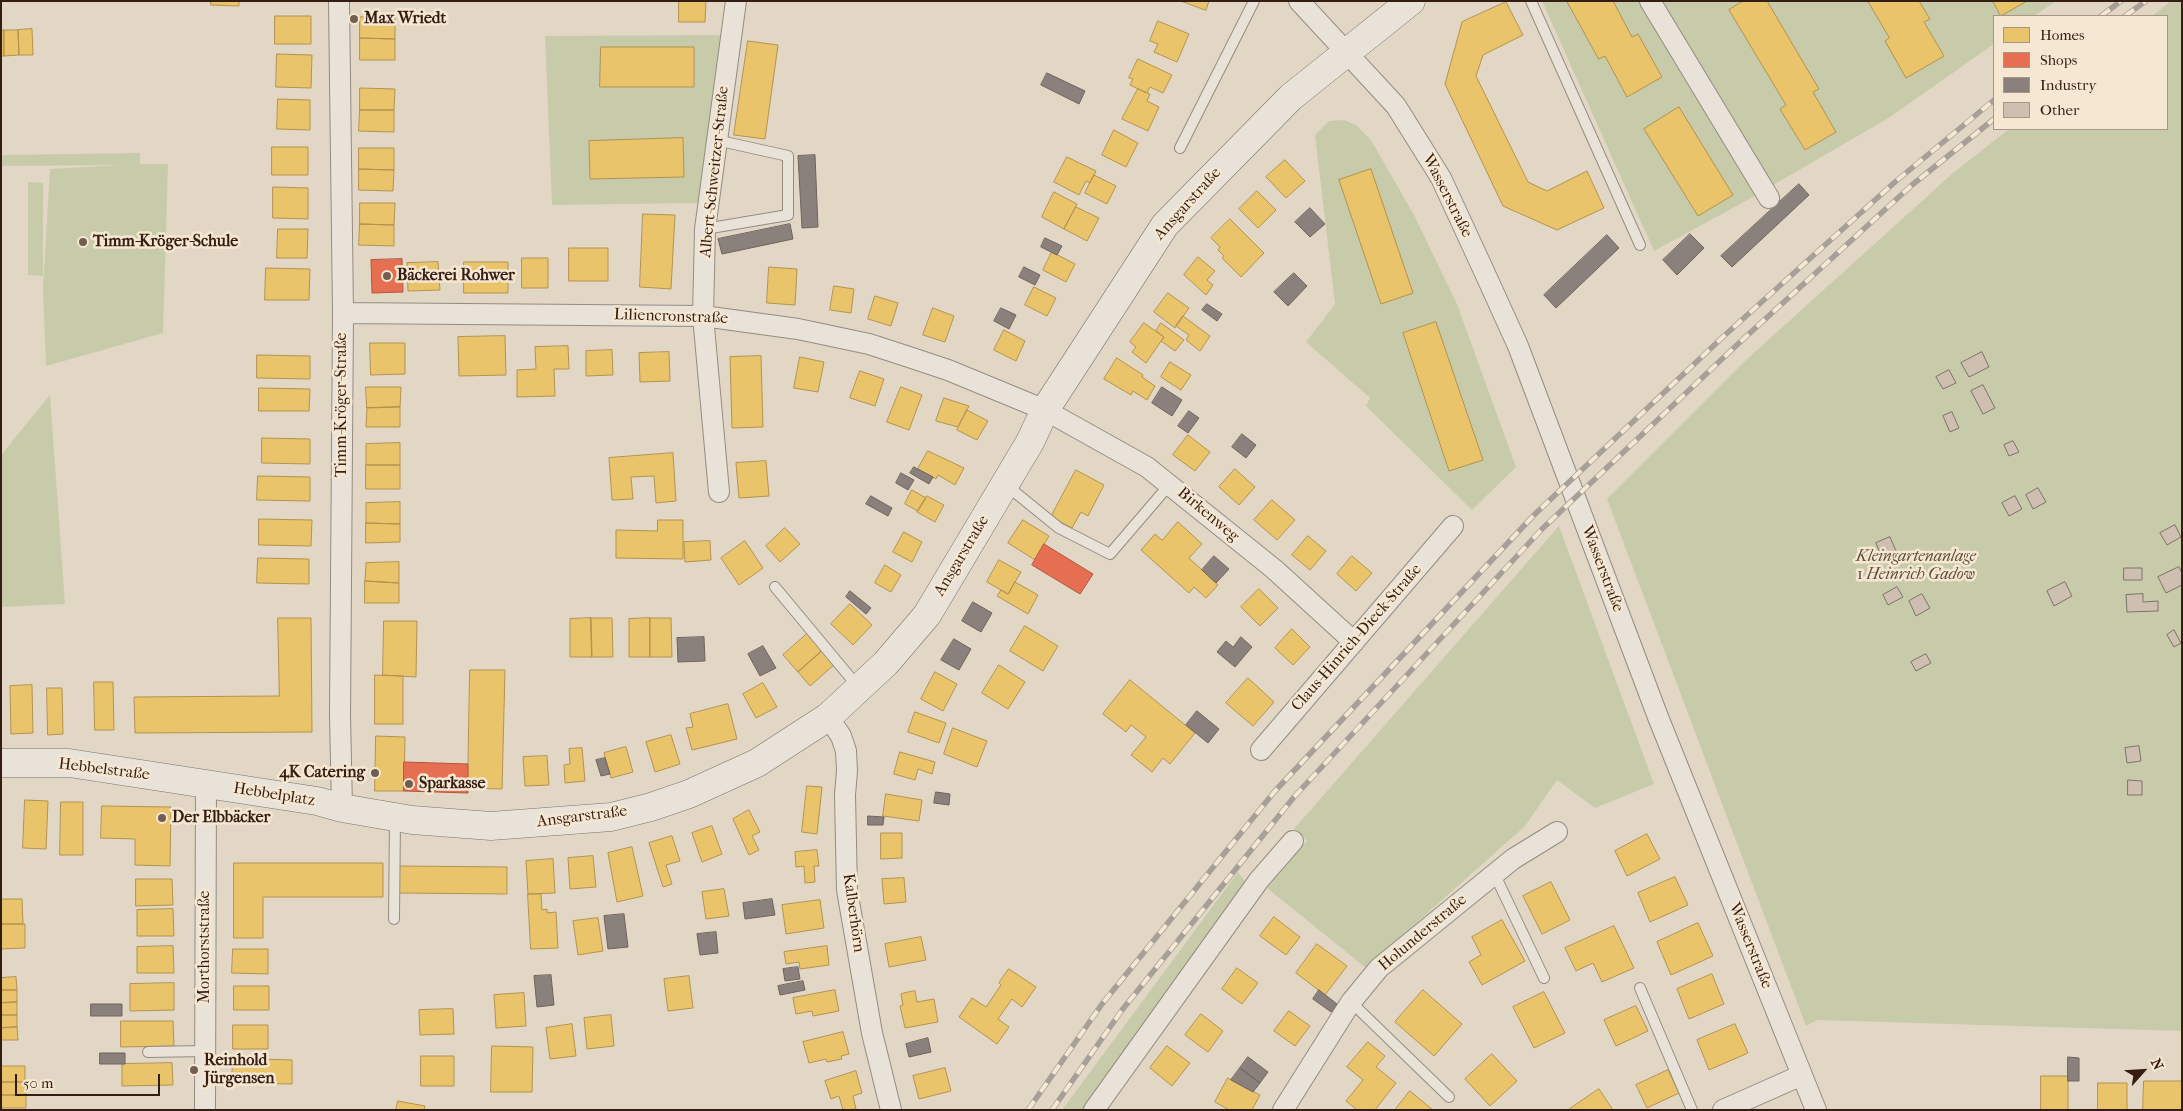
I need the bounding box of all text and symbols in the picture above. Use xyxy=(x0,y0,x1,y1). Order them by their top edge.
place label: Max Wriedt xyxy=(364,9,446,29)
marker: Max Wriedt xyxy=(348,13,360,25)
legend xyxy=(1993,15,2168,130)
text: Homes xyxy=(2040,26,2085,44)
text: Shops xyxy=(2040,51,2077,69)
text: Industry xyxy=(2040,76,2096,94)
street label: Albert-Schweitzer-Straße xyxy=(696,85,734,259)
text: Other xyxy=(2040,101,2079,119)
street label: Wasserstraße xyxy=(1418,151,1476,241)
street label: Ansgarstraße xyxy=(1150,164,1226,244)
place label: Timm-Kröger-Schule xyxy=(93,232,238,252)
marker: Timm-Kröger-Schule xyxy=(77,236,89,248)
place label: Bäckerei Rohwer xyxy=(397,266,515,286)
marker: Bäckerei Rohwer xyxy=(381,270,393,282)
street label: Liliencronstraße xyxy=(614,305,728,329)
street label: Timm-Kröger-Straße xyxy=(332,333,352,477)
street label: Birkenweg xyxy=(1173,484,1243,546)
street label: Ansgarstraße xyxy=(930,512,994,600)
street label: Wasserstraße xyxy=(1577,523,1627,615)
park label: Kleingartenanlage 1 Heinrich Gadow xyxy=(1856,547,1976,585)
street label: Claus-Hinrich-Dieck-Straße xyxy=(1288,560,1426,716)
street label: Hebbelstraße xyxy=(57,755,151,785)
place label: 4K Catering xyxy=(279,763,365,783)
marker: 4K Catering xyxy=(369,767,381,779)
place label: Sparkasse xyxy=(419,774,485,794)
marker: Sparkasse xyxy=(403,778,415,790)
street label: Hebbelplatz xyxy=(232,779,316,811)
street label: Ansgarstraße xyxy=(536,802,628,832)
place label: Der Elbbäcker xyxy=(172,808,270,828)
marker: Der Elbbäcker xyxy=(156,812,168,824)
street label: Kalberhörn xyxy=(838,872,868,954)
street label: Morthorststraße xyxy=(195,891,215,1003)
street label: Holunderstraße xyxy=(1375,891,1471,975)
street label: Wasserstraße xyxy=(1724,900,1776,992)
north arrow xyxy=(2118,1046,2168,1096)
place label: Reinhold Jürgensen xyxy=(204,1051,274,1089)
text: N xyxy=(2147,1056,2167,1073)
scale bar xyxy=(18,1064,162,1096)
marker: Reinhold Jürgensen xyxy=(188,1064,200,1076)
text: 50 m xyxy=(23,1074,53,1092)

